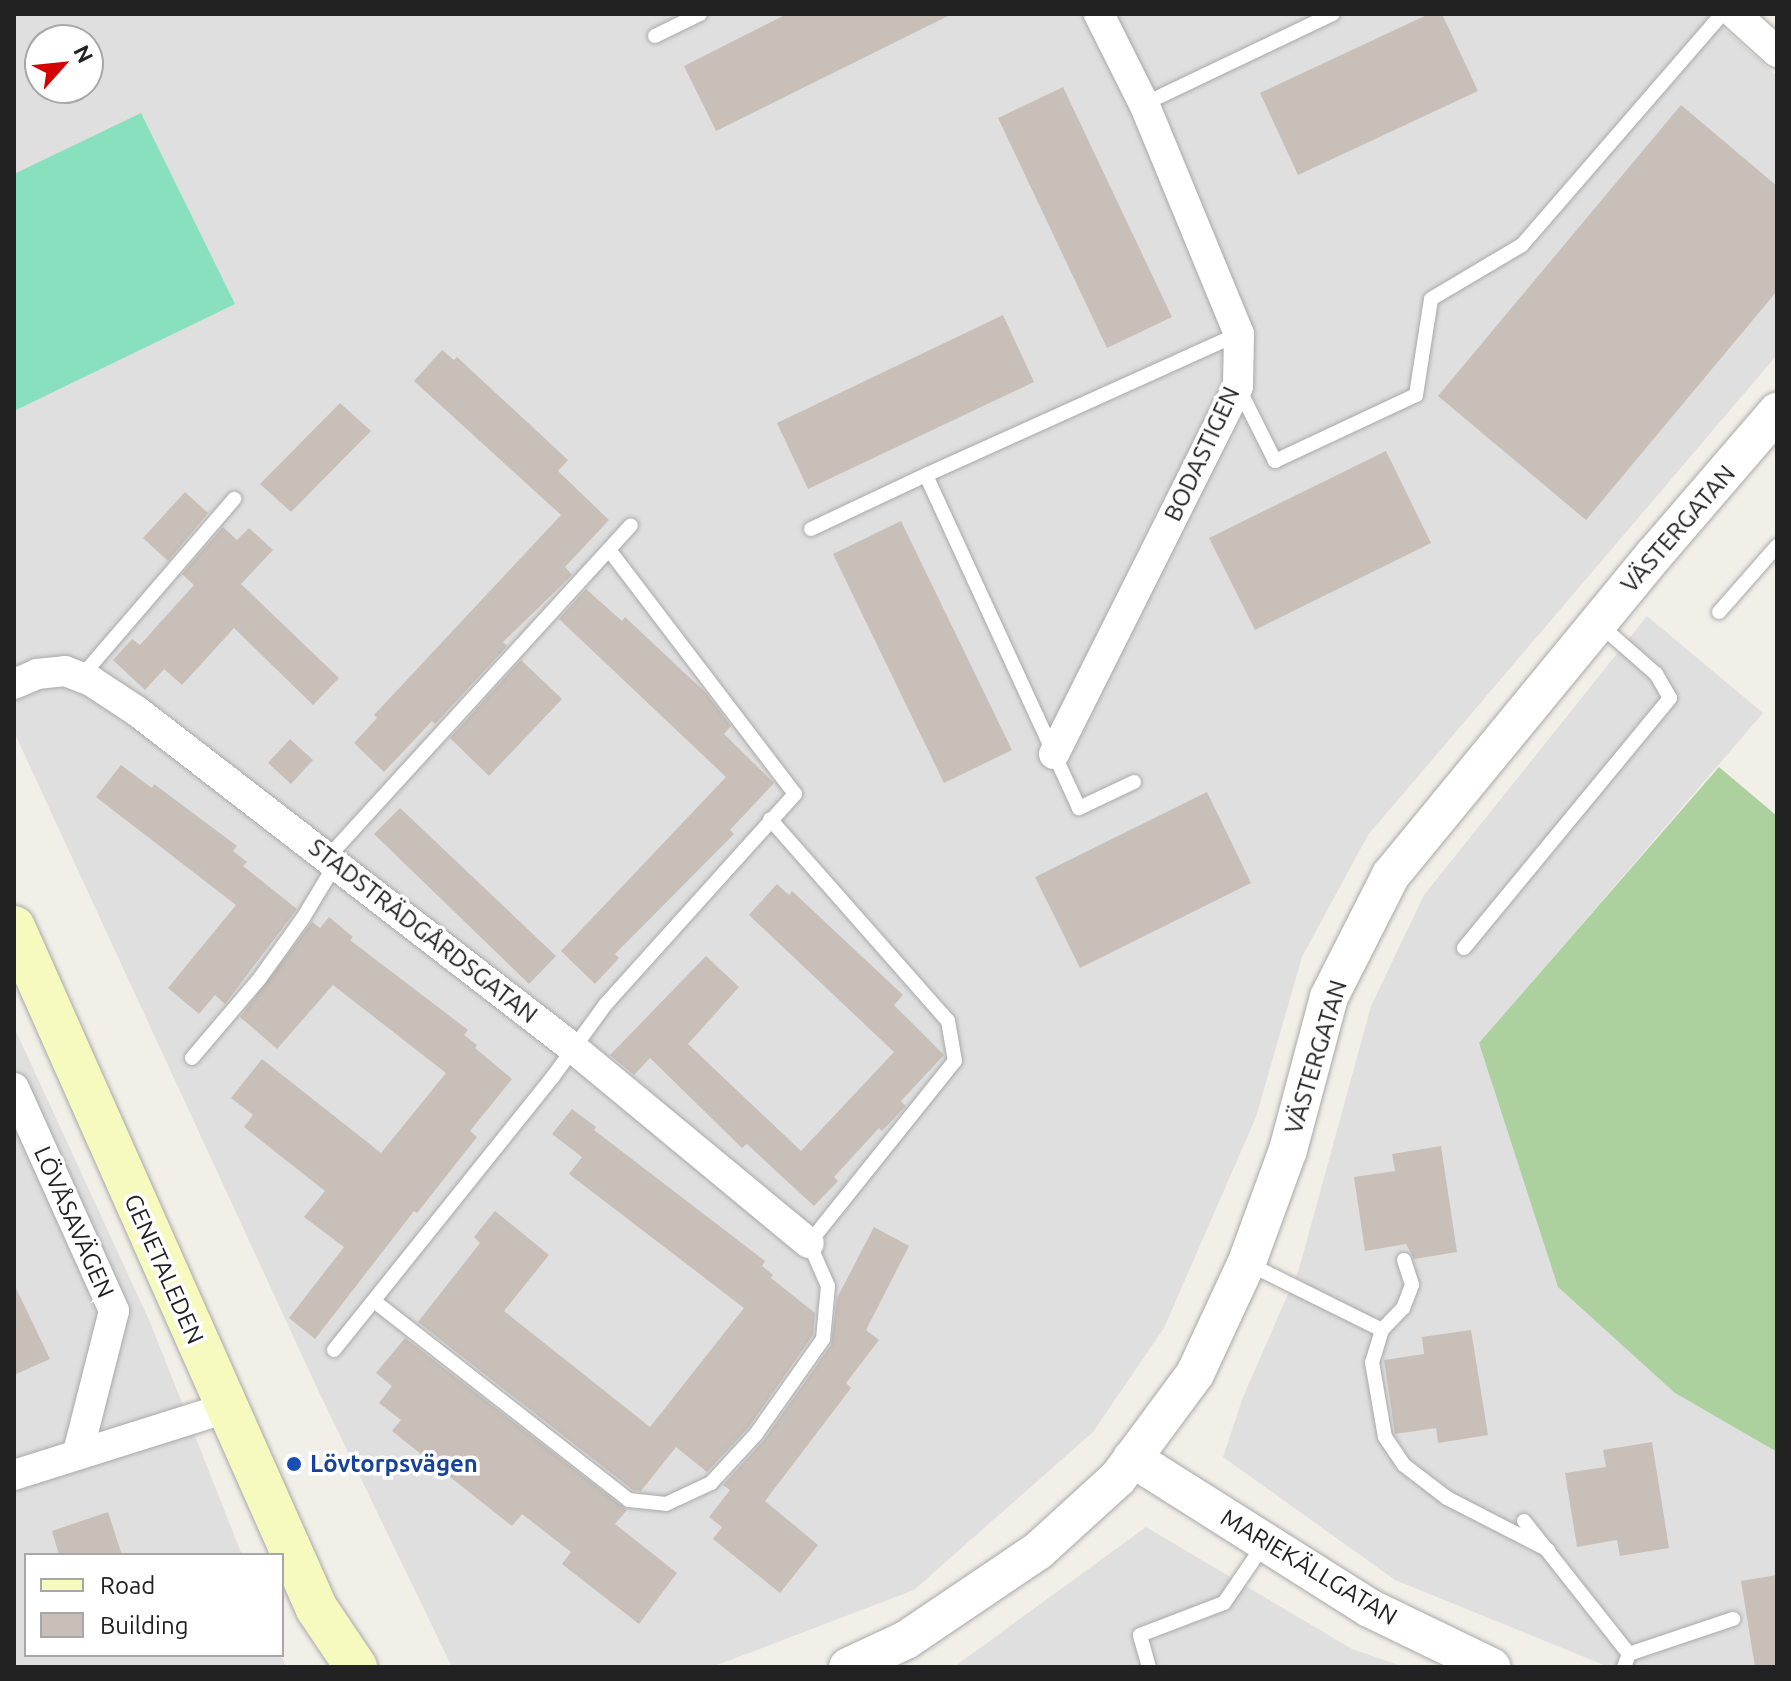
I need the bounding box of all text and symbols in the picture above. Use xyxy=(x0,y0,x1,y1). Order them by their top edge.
north arrow xyxy=(24,24,104,104)
text: N xyxy=(69,41,99,67)
street label: BODASTIGEN xyxy=(1158,382,1246,526)
street label: VÄSTERGATAN xyxy=(1615,460,1741,598)
street label: STADSTRÄDGÅRDSGATAN xyxy=(303,833,543,1029)
street label: VÄSTERGATAN xyxy=(1279,977,1353,1137)
street label: LÖVÅSAVÄGEN xyxy=(28,1142,120,1302)
street label: GENETALEDEN xyxy=(118,1190,210,1348)
place label: Lövtorpsvägen xyxy=(310,1450,478,1478)
marker: Lövtorpsvägen xyxy=(285,1455,303,1473)
street label: MARIEKÄLLGATAN xyxy=(1216,1503,1402,1631)
legend xyxy=(24,1553,284,1657)
text: Road xyxy=(100,1572,155,1599)
text: Building xyxy=(100,1612,188,1639)

